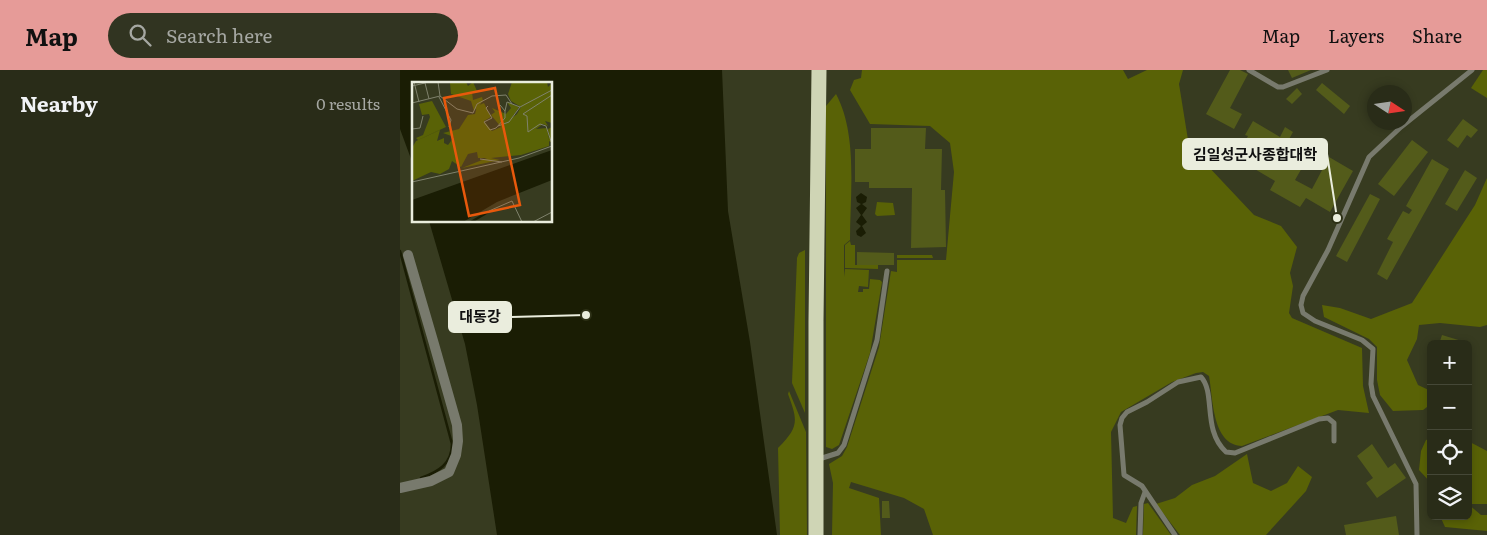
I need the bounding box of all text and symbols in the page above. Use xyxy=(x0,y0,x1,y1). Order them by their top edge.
search box xyxy=(108,13,458,58)
text: Map xyxy=(25,18,78,53)
icon: search xyxy=(126,21,154,49)
text: Search here xyxy=(166,21,272,49)
text: Map xyxy=(1262,22,1300,49)
text: Layers xyxy=(1328,22,1384,49)
text: Share xyxy=(1412,22,1462,49)
inset map xyxy=(412,82,552,222)
north arrow xyxy=(1367,85,1412,130)
text: Nearby xyxy=(20,87,98,118)
text: 0 results xyxy=(316,91,380,115)
callout: 김일성군사종합대학 xyxy=(1183,139,1327,169)
text: 김일성군사종합대학 xyxy=(1193,142,1317,165)
callout: 대동강 xyxy=(449,302,511,332)
text: 대동강 xyxy=(459,304,501,327)
map controls xyxy=(1427,340,1472,520)
button: + xyxy=(1427,340,1472,385)
button: − xyxy=(1427,385,1472,430)
button: locate xyxy=(1427,430,1472,475)
button: layers xyxy=(1427,475,1472,520)

